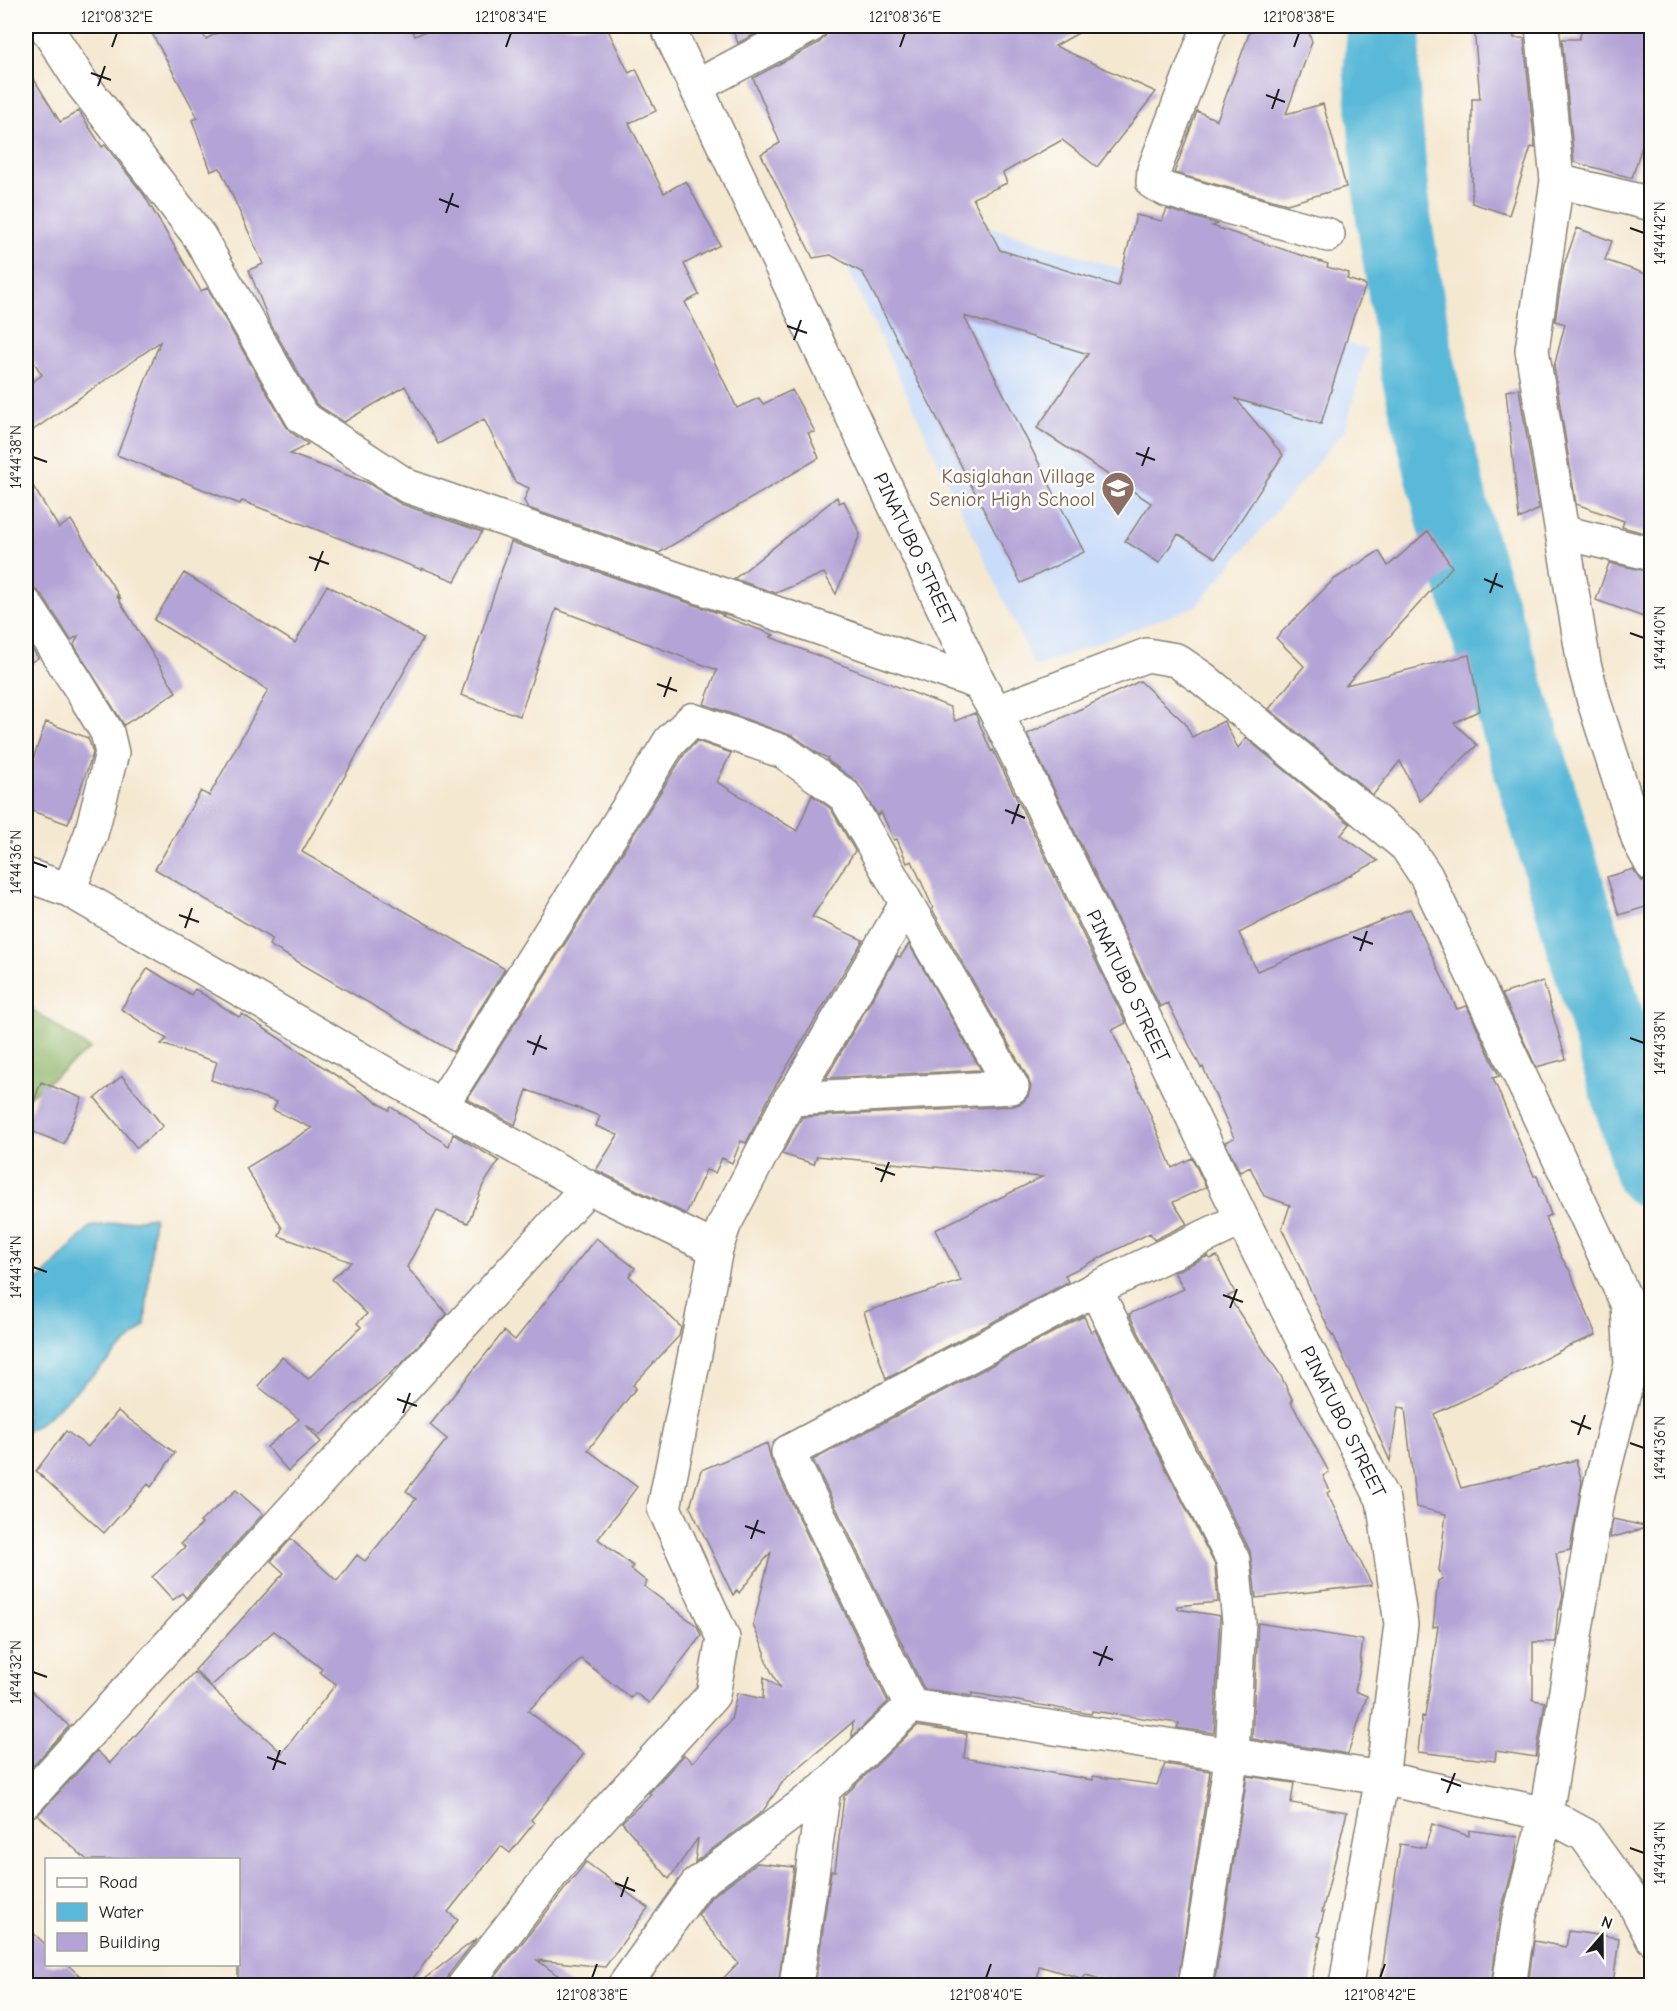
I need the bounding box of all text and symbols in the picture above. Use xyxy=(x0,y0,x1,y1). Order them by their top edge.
text: 121°08'32"E xyxy=(81,8,153,26)
text: 121°08'34"E xyxy=(475,8,547,26)
text: 121°08'36"E xyxy=(869,8,941,26)
text: 121°08'38"E xyxy=(1263,8,1335,26)
text: 14°44'42"N xyxy=(1651,201,1669,265)
text: 14°44'38"N xyxy=(7,425,25,489)
place label: Kasiglahan Village Senior High School xyxy=(929,465,1095,511)
street label: PINATUBO STREET xyxy=(869,469,961,630)
school or university icon: Kasiglahan Village Senior High School xyxy=(1100,470,1136,517)
text: 14°44'40"N xyxy=(1651,606,1669,670)
text: 14°44'36"N xyxy=(7,830,25,894)
street label: PINATUBO STREET xyxy=(1082,906,1175,1066)
text: 14°44'38"N xyxy=(1651,1011,1669,1075)
text: 14°44'34"N xyxy=(7,1235,25,1299)
street label: PINATUBO STREET xyxy=(1296,1342,1391,1502)
text: 14°44'36"N xyxy=(1651,1416,1669,1480)
text: 14°44'32"N xyxy=(7,1640,25,1704)
text: 14°44'34"N xyxy=(1651,1821,1669,1885)
legend xyxy=(45,1858,240,1966)
text: Road xyxy=(99,1872,138,1893)
text: Water xyxy=(99,1902,144,1923)
north arrow xyxy=(1572,1906,1632,1966)
text: N xyxy=(1599,1913,1615,1933)
text: Building xyxy=(99,1932,161,1953)
text: 121°08'38"E xyxy=(556,1986,628,2004)
text: 121°08'40"E xyxy=(950,1986,1022,2004)
text: 121°08'42"E xyxy=(1344,1986,1416,2004)

